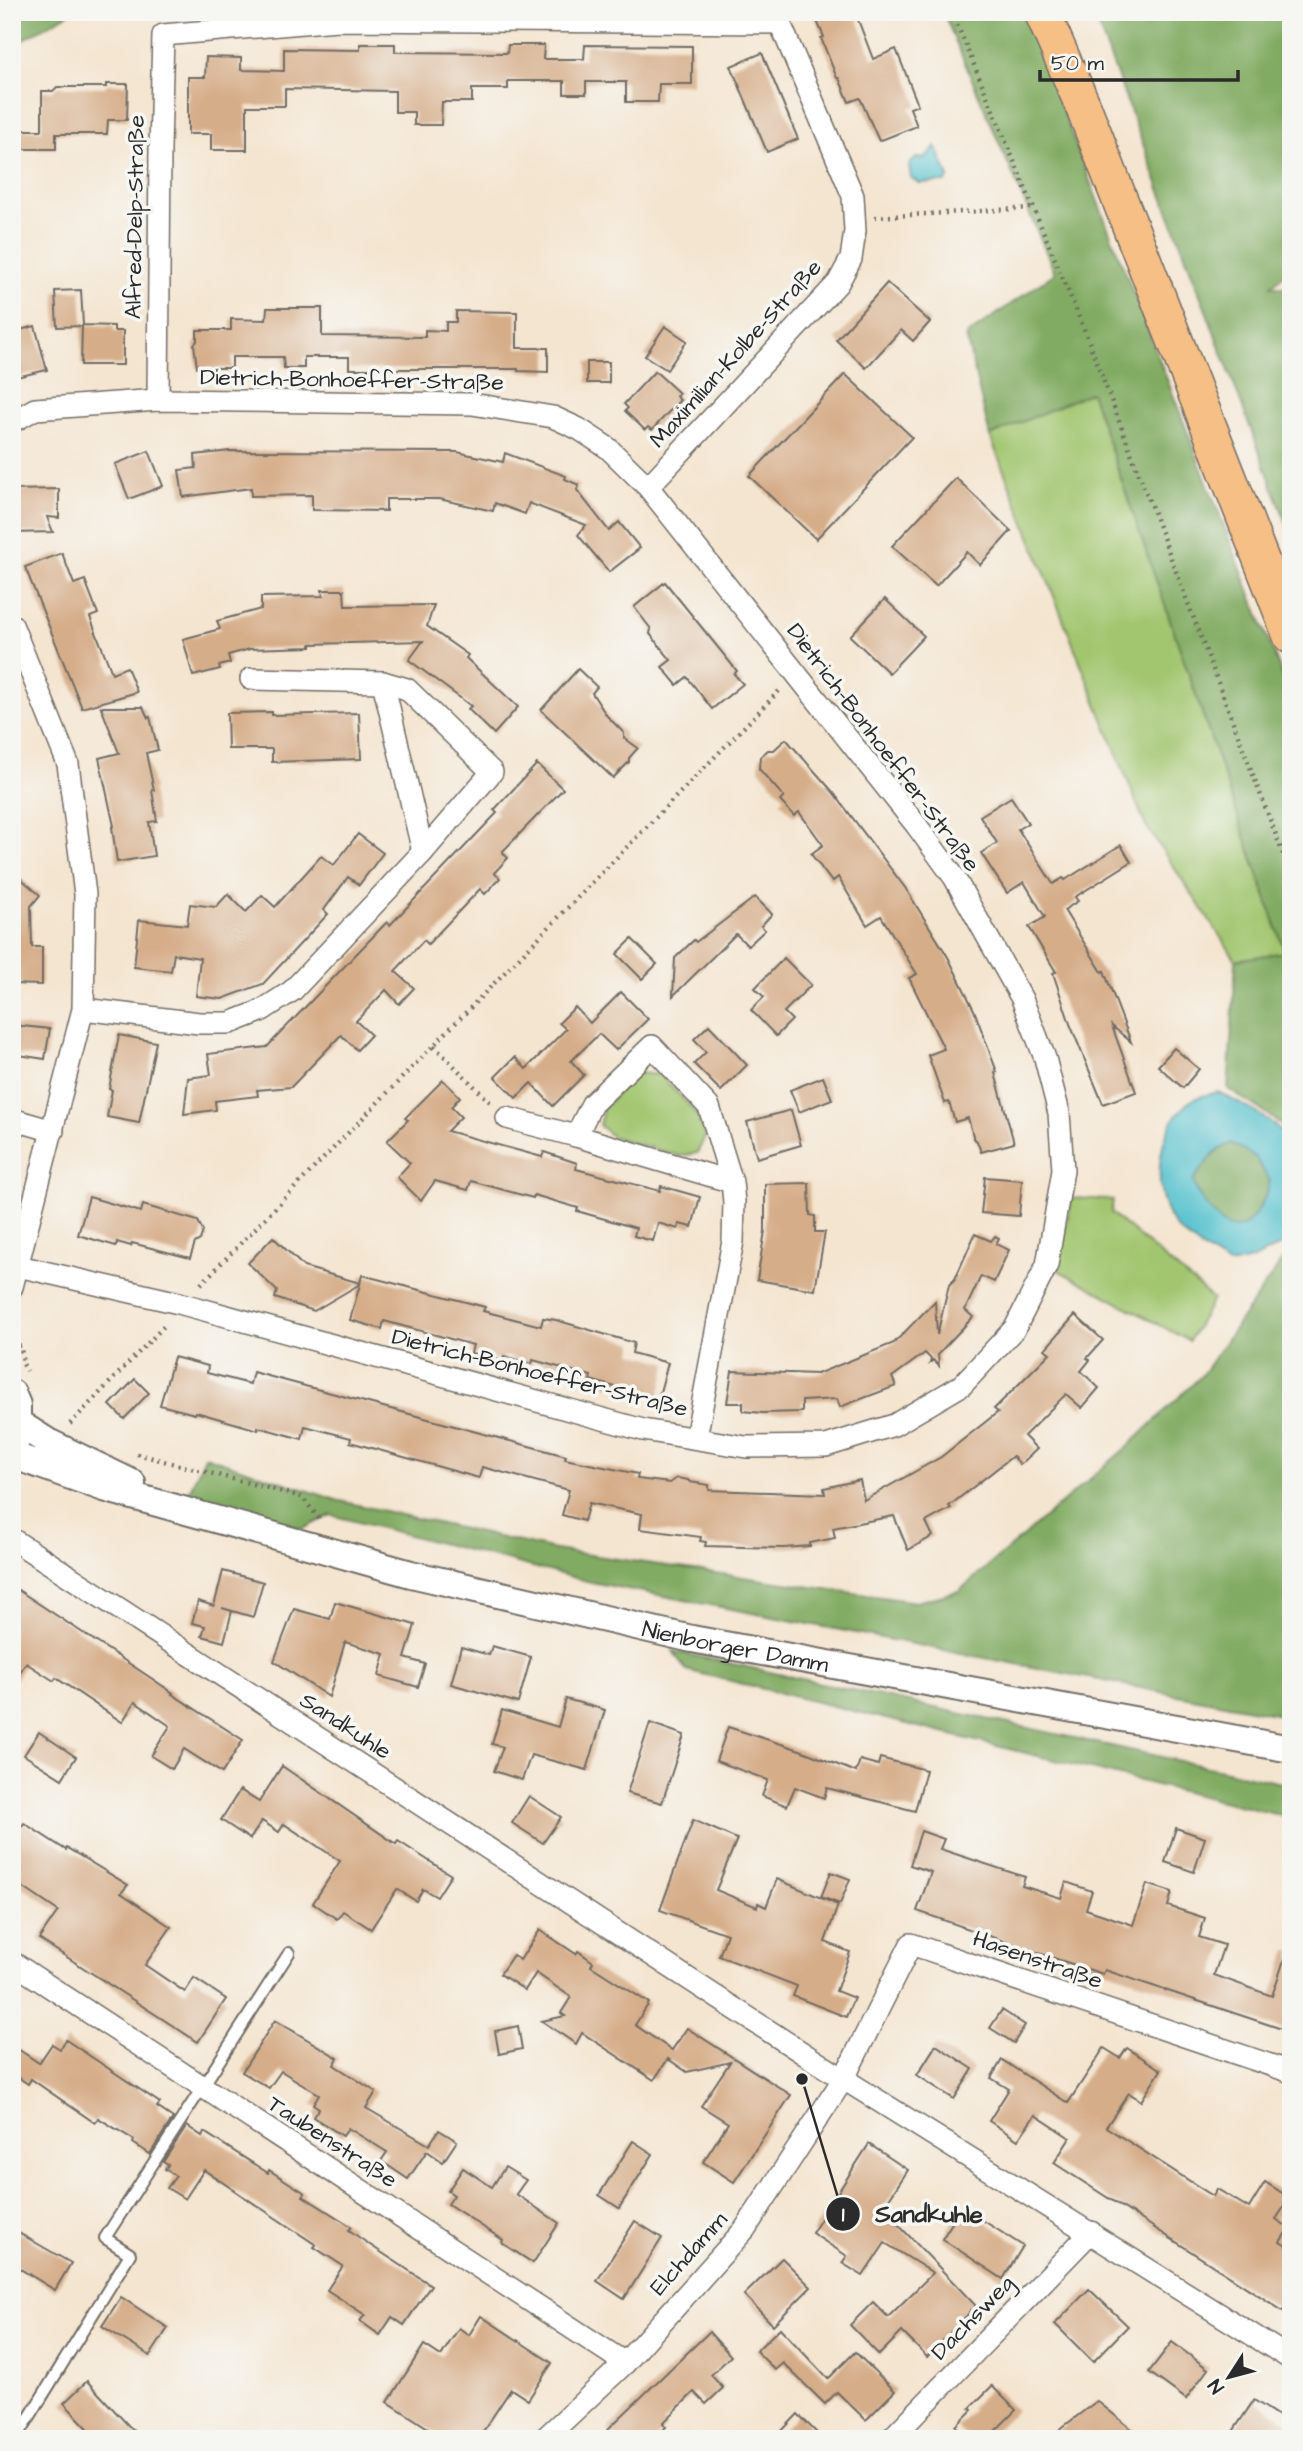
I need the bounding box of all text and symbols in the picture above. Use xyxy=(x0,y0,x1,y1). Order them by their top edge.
scale bar xyxy=(1040,38,1238,82)
text: 50 m xyxy=(1051,49,1105,78)
street label: Alfred-Delp-Straße xyxy=(117,115,153,319)
street label: Maximilian-Kolbe-Straße xyxy=(642,252,829,455)
street label: Dietrich-Bonhoeffer-Straße xyxy=(200,361,504,399)
street label: Dietrich-Bonhoeffer-Straße xyxy=(779,617,987,879)
street label: Dietrich-Bonhoeffer-Straße xyxy=(388,1321,691,1425)
street label: Nienborger Damm xyxy=(639,1613,831,1681)
street label: Sandkuhle xyxy=(294,1684,397,1767)
street label: Hasenstraße xyxy=(969,1923,1107,1997)
street label: Taubenstraße xyxy=(261,2088,403,2196)
callout: Sandkuhle xyxy=(826,2191,996,2236)
text: Sandkuhle xyxy=(874,2198,983,2232)
text: 1 xyxy=(842,2200,845,2229)
street label: Elchdamm xyxy=(643,2205,735,2302)
street label: Dachsweg xyxy=(924,2268,1022,2368)
north arrow xyxy=(1194,2342,1264,2412)
text: N xyxy=(1202,2373,1231,2399)

